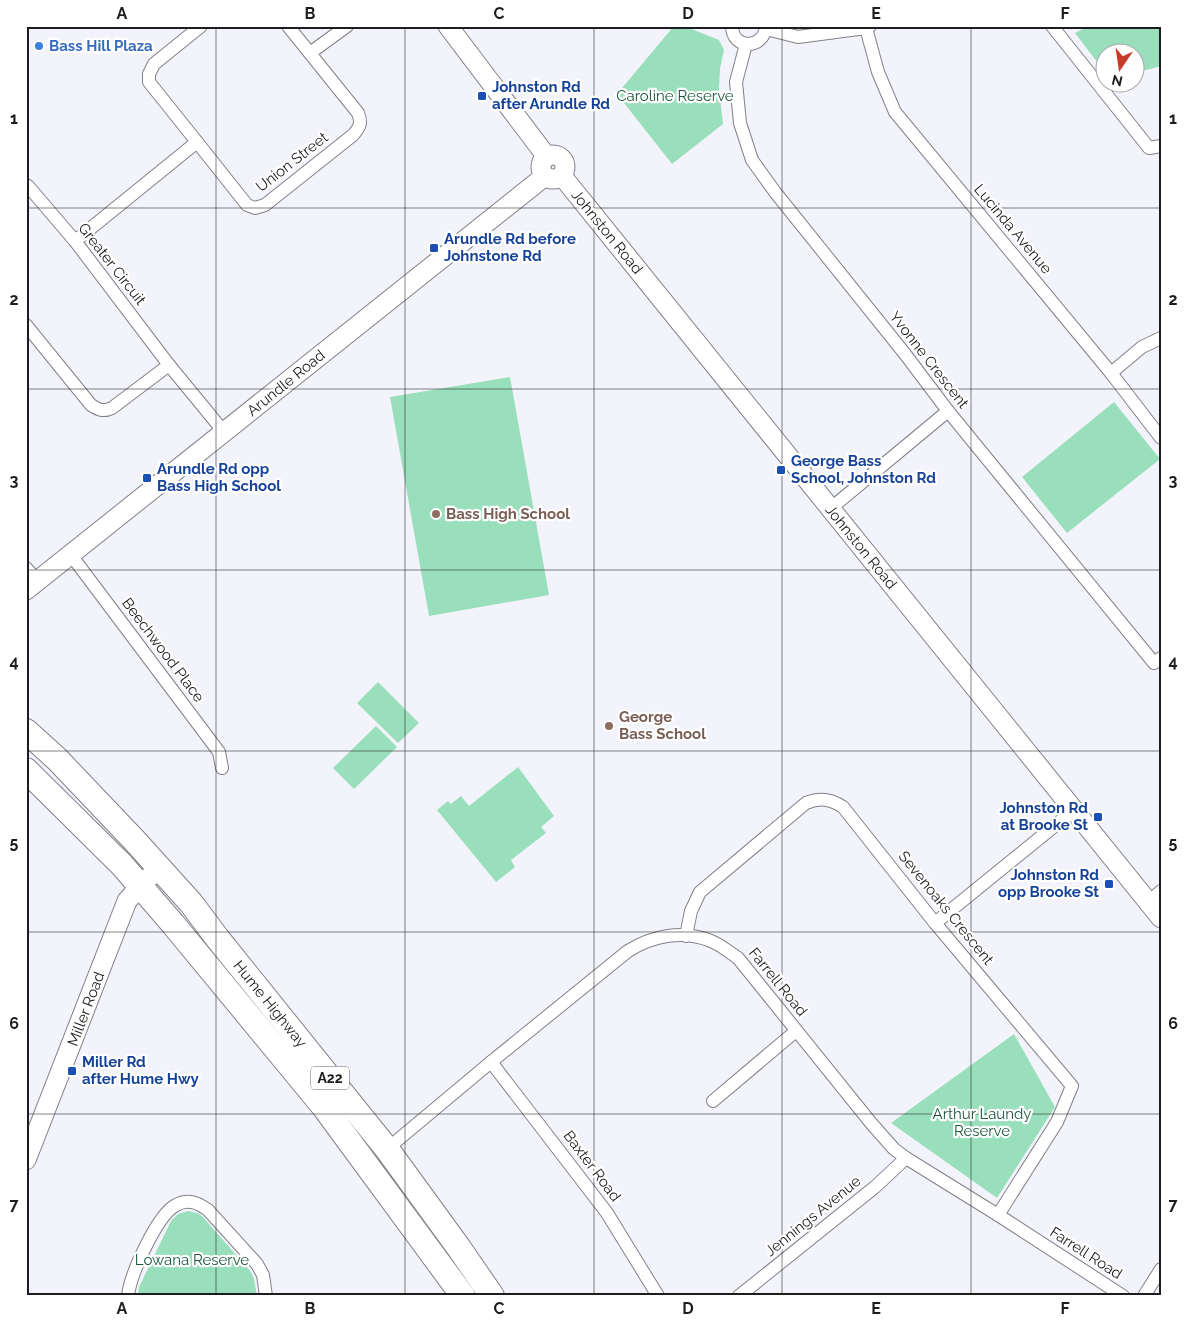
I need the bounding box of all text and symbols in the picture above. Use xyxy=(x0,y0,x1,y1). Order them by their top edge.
text: A xyxy=(117,4,128,23)
text: B xyxy=(305,4,316,23)
text: C xyxy=(494,4,505,23)
text: D xyxy=(682,4,694,23)
text: E xyxy=(871,4,881,23)
text: F xyxy=(1060,4,1070,23)
place label: Bass Hill Plaza xyxy=(49,37,153,55)
marker: Bass Hill Plaza xyxy=(33,40,45,52)
north arrow xyxy=(1094,42,1144,92)
text: N xyxy=(1110,72,1124,90)
place label: Johnston Rd after Arundle Rd xyxy=(492,78,610,113)
park label: Caroline Reserve xyxy=(616,87,734,105)
marker: Johnston Rd after Arundle Rd xyxy=(476,90,488,102)
text: 1 xyxy=(10,109,18,128)
text: 1 xyxy=(1169,109,1177,128)
street label: Union Street xyxy=(252,128,332,196)
street label: Lucinda Avenue xyxy=(970,181,1056,278)
street label: Johnston Road xyxy=(568,186,646,278)
street label: Greater Circuit xyxy=(74,219,150,309)
place label: Arundle Rd before Johnstone Rd xyxy=(444,230,576,265)
marker: Arundle Rd before Johnstone Rd xyxy=(428,242,440,254)
text: 2 xyxy=(9,290,19,309)
text: 2 xyxy=(1168,290,1178,309)
street label: Yvonne Crescent xyxy=(886,308,972,412)
street label: Arundle Road xyxy=(243,346,329,420)
place label: George Bass School, Johnston Rd xyxy=(791,452,936,487)
place label: Arundle Rd opp Bass High School xyxy=(157,460,281,495)
marker: George Bass School, Johnston Rd xyxy=(775,464,787,476)
text: 3 xyxy=(10,471,19,490)
text: 3 xyxy=(1169,471,1178,490)
marker: Arundle Rd opp Bass High School xyxy=(141,472,153,484)
street label: Johnston Road xyxy=(822,501,900,593)
place label: Bass High School xyxy=(446,505,570,523)
marker: Bass High School xyxy=(430,508,442,520)
street label: Beechwood Place xyxy=(118,594,208,706)
text: 4 xyxy=(9,652,19,671)
text: 4 xyxy=(1168,652,1178,671)
place label: George Bass School xyxy=(619,708,706,743)
marker: George Bass School xyxy=(603,720,615,732)
place label: Johnston Rd at Brooke St xyxy=(999,799,1088,834)
marker: Johnston Rd at Brooke St xyxy=(1092,811,1104,823)
text: 5 xyxy=(10,833,19,852)
text: 5 xyxy=(1169,833,1178,852)
street label: Sevenoaks Crescent xyxy=(895,847,997,969)
place label: Johnston Rd opp Brooke St xyxy=(998,866,1099,901)
marker: Johnston Rd opp Brooke St xyxy=(1103,878,1115,890)
street label: Farrell Road xyxy=(745,944,811,1020)
street label: Hume Highway xyxy=(229,957,311,1051)
street label: Miller Road xyxy=(64,969,108,1049)
text: 6 xyxy=(9,1014,19,1033)
text: 6 xyxy=(1168,1014,1178,1033)
place label: Miller Rd after Hume Hwy xyxy=(82,1053,200,1088)
marker: Miller Rd after Hume Hwy xyxy=(66,1065,78,1077)
road number: A22 xyxy=(311,1066,349,1090)
park label: Arthur Laundy Reserve xyxy=(933,1105,1031,1140)
street label: Baxter Road xyxy=(559,1127,625,1205)
street label: Jennings Avenue xyxy=(762,1172,865,1260)
text: 7 xyxy=(10,1195,19,1214)
text: 7 xyxy=(1169,1195,1178,1214)
street label: Farrell Road xyxy=(1046,1223,1126,1283)
park label: Lowana Reserve xyxy=(135,1251,249,1269)
text: A xyxy=(117,1299,128,1318)
text: B xyxy=(305,1299,316,1318)
text: C xyxy=(494,1299,505,1318)
text: D xyxy=(682,1299,694,1318)
text: E xyxy=(871,1299,881,1318)
text: F xyxy=(1060,1299,1070,1318)

